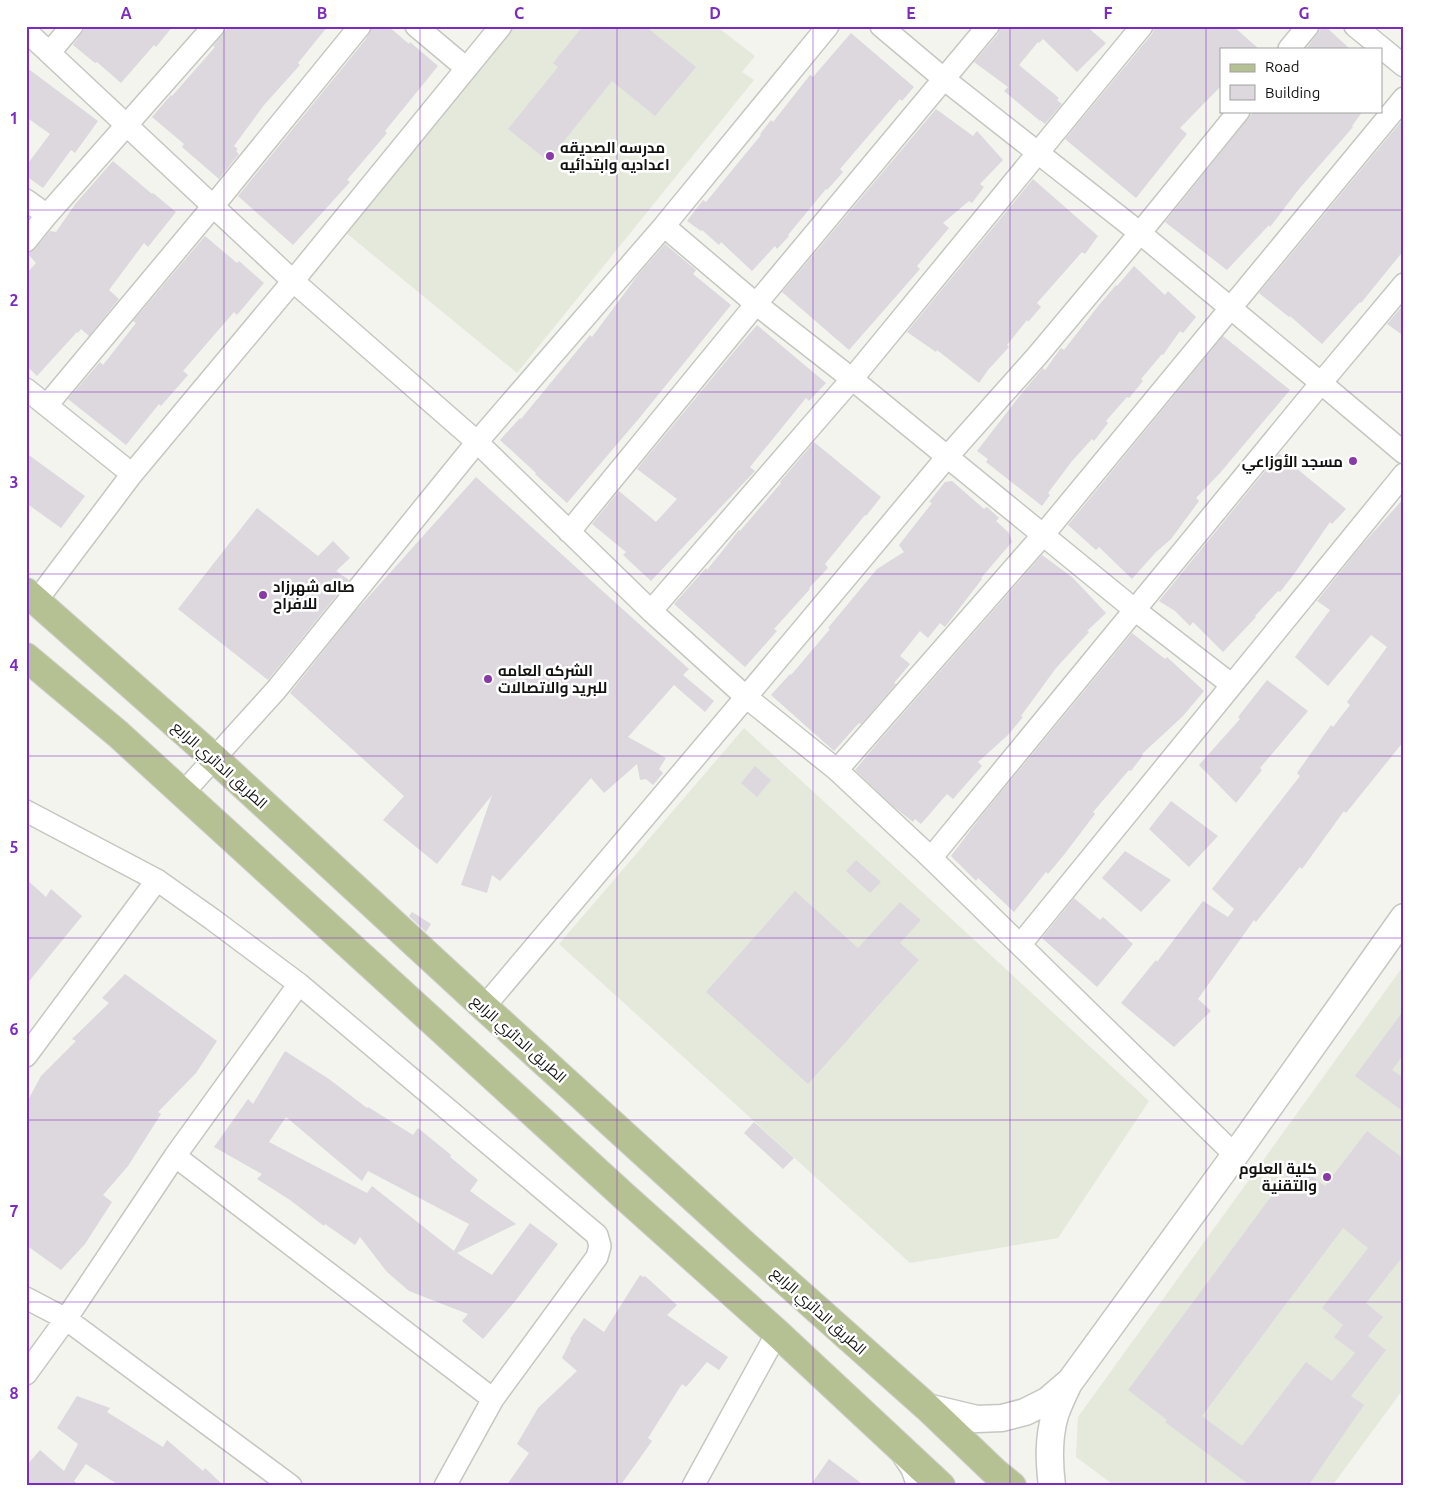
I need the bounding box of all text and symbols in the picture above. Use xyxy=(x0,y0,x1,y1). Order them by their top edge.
text: A xyxy=(120,4,132,22)
text: B xyxy=(317,4,327,22)
text: C xyxy=(514,4,524,22)
text: D xyxy=(709,4,721,22)
text: E xyxy=(906,4,916,22)
text: F xyxy=(1104,4,1113,22)
text: G xyxy=(1298,4,1310,22)
legend xyxy=(1220,48,1382,112)
text: Road xyxy=(1265,58,1300,75)
text: Building xyxy=(1265,84,1320,101)
text: 1 xyxy=(9,109,19,127)
place label: مدرسه الصديقه اعداديه وابتدائيه xyxy=(560,139,670,174)
marker: مدرسه الصديقه اعداديه وابتدائيه xyxy=(544,150,556,162)
text: 2 xyxy=(9,291,19,309)
place label: مسجد الأوزاعي xyxy=(1242,453,1343,474)
marker: مسجد الأوزاعي xyxy=(1347,455,1359,467)
text: 3 xyxy=(9,473,19,491)
place label: صاله شهرزاد للافراح xyxy=(273,578,355,614)
marker: صاله شهرزاد للافراح xyxy=(257,589,269,601)
text: 4 xyxy=(9,656,19,674)
place label: الشركه العامه للبريد والاتصالات xyxy=(498,662,607,697)
marker: الشركه العامه للبريد والاتصالات xyxy=(482,673,494,685)
street label: الطريق الدائري الرابع xyxy=(166,718,271,815)
text: 5 xyxy=(9,838,19,856)
street label: الطريق الدائري الرابع xyxy=(465,992,570,1089)
text: 6 xyxy=(9,1020,19,1038)
place label: كلية العلوم والتقنية xyxy=(1239,1160,1317,1195)
marker: كلية العلوم والتقنية xyxy=(1321,1171,1333,1183)
text: 7 xyxy=(9,1202,19,1220)
street label: الطريق الدائري الرابع xyxy=(765,1264,870,1361)
text: 8 xyxy=(9,1384,19,1402)

